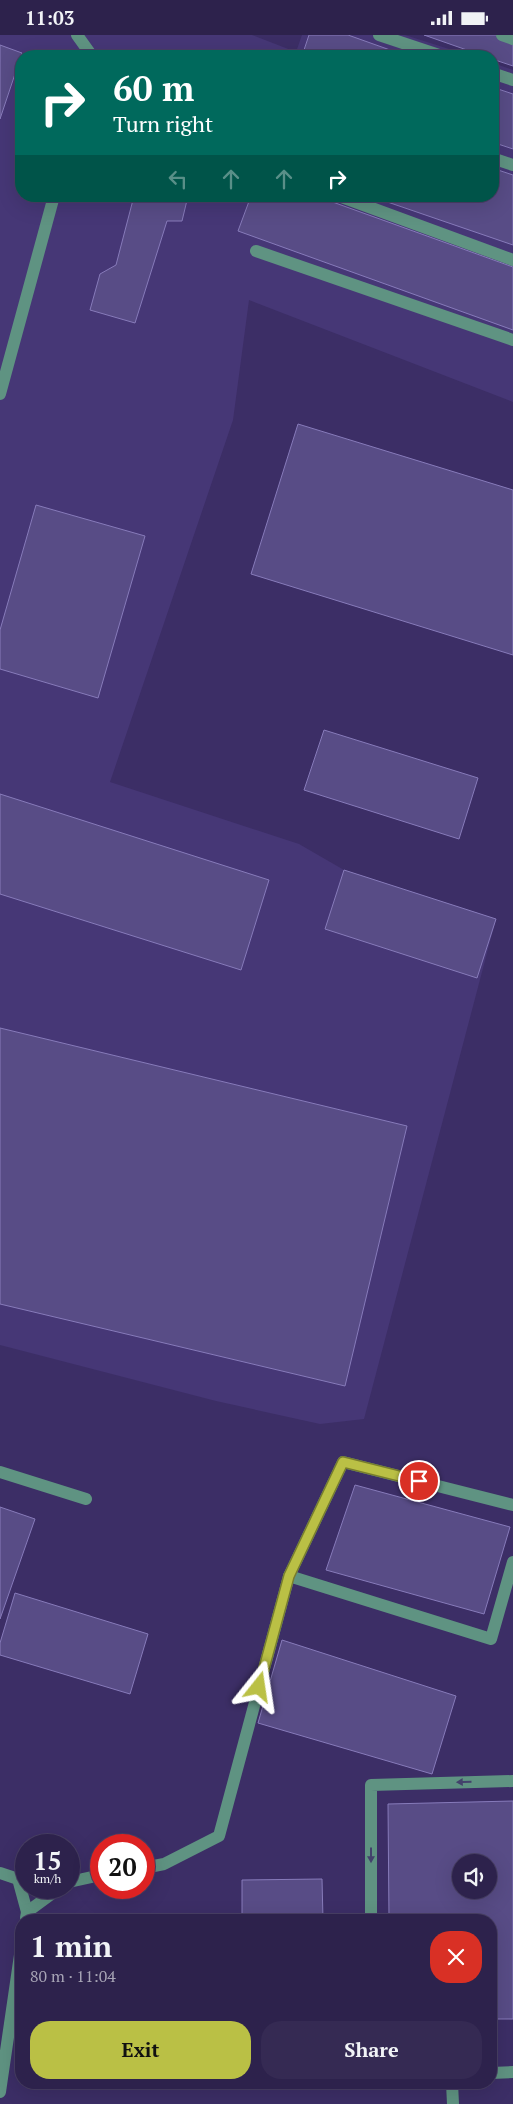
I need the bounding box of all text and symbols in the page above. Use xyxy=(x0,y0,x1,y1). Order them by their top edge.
text: 11:03 xyxy=(25,5,74,30)
text: 60 m xyxy=(113,65,194,111)
icon: right xyxy=(30,70,95,135)
text: Turn right xyxy=(113,109,213,138)
icon: left xyxy=(164,165,192,193)
icon: ahead xyxy=(217,165,245,193)
icon: ahead xyxy=(270,165,298,193)
icon: right xyxy=(323,165,351,193)
pin xyxy=(398,1460,440,1502)
icon: arrive xyxy=(405,1467,433,1495)
position arrow xyxy=(232,1660,284,1712)
one-way arrow xyxy=(456,1779,472,1787)
speed limit sign: 20 xyxy=(90,1834,155,1899)
text: 15 xyxy=(33,1844,62,1877)
one-way arrow xyxy=(367,1847,375,1863)
map controls xyxy=(452,1854,497,1899)
button: sound xyxy=(452,1854,497,1899)
text: km/h xyxy=(34,1871,61,1886)
text: 1 min xyxy=(30,1926,112,1966)
button: close xyxy=(430,1931,482,1983)
text: 80 m · 11:04 xyxy=(30,1965,116,1987)
button: Exit xyxy=(30,2021,251,2079)
button: Share xyxy=(261,2021,482,2079)

